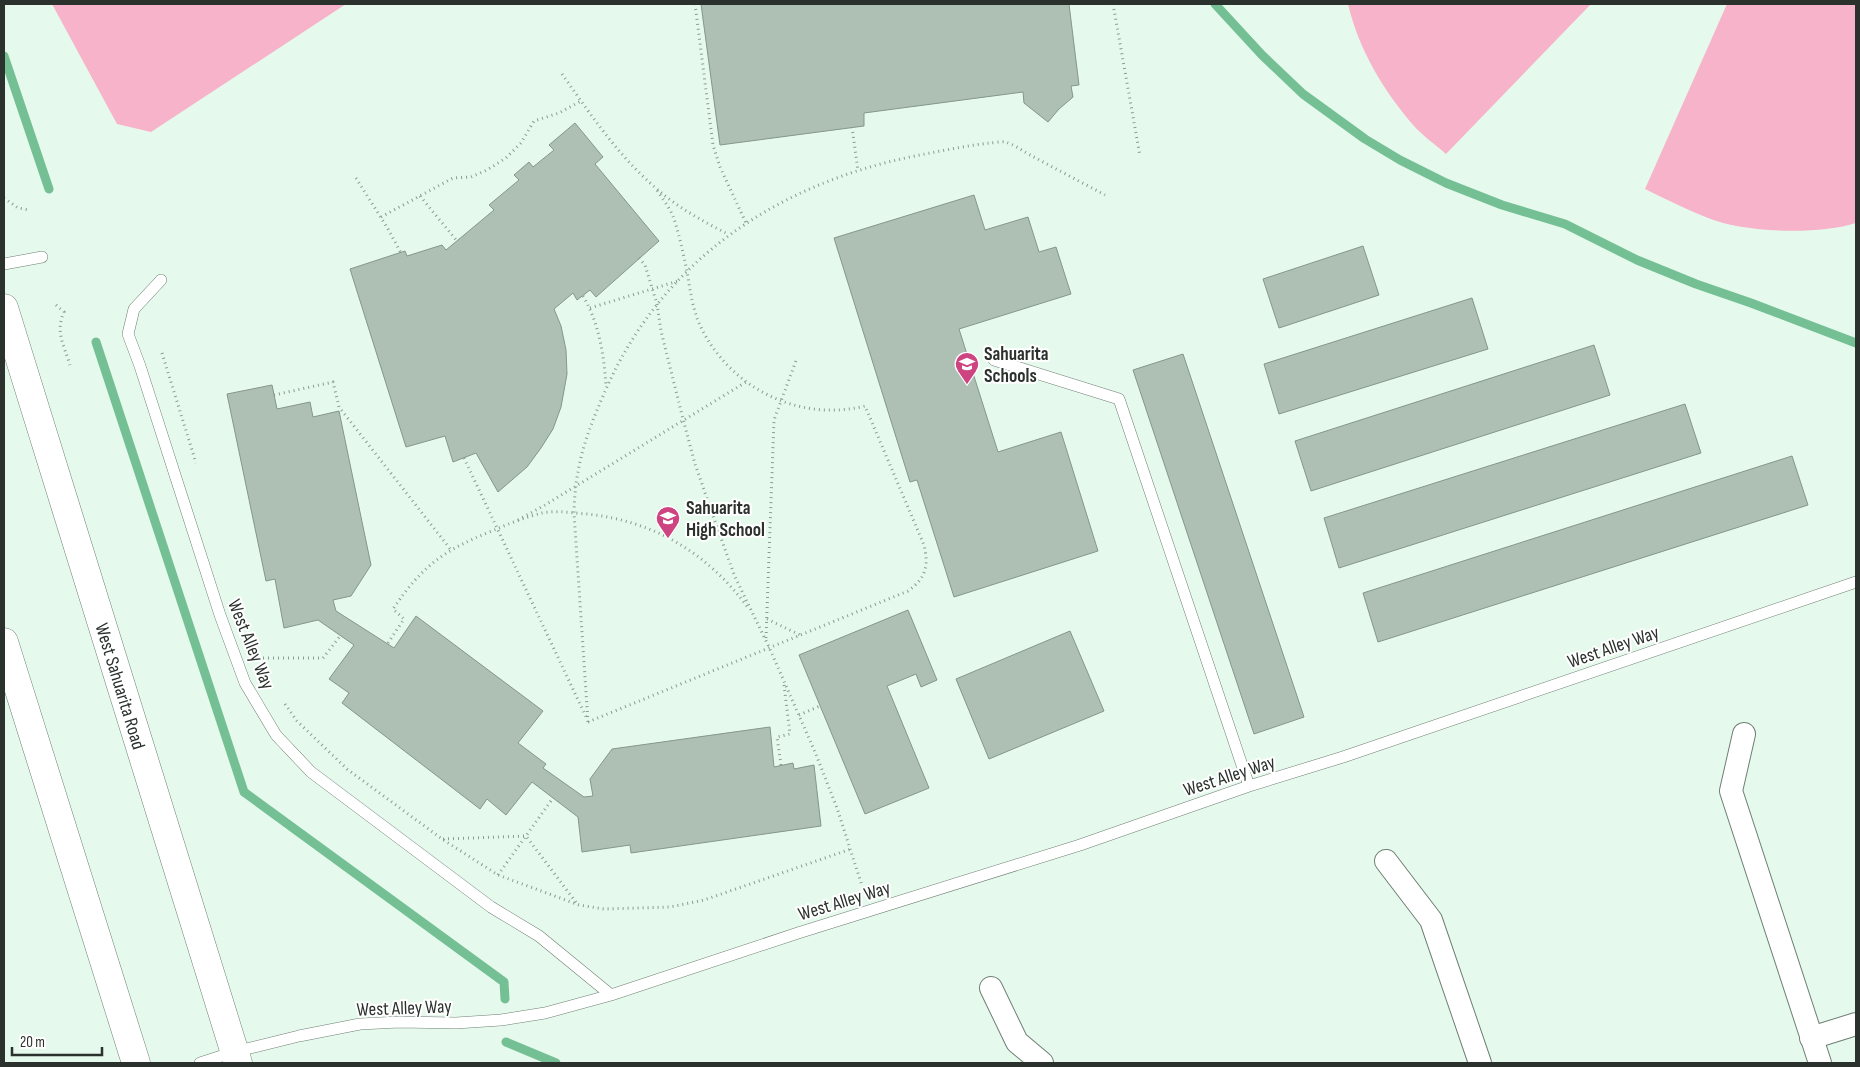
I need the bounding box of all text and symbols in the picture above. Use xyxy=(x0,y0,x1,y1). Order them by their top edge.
place label: Sahuarita Schools xyxy=(984,343,1049,388)
school or university icon: Sahuarita Schools xyxy=(954,351,980,385)
place label: Sahuarita High School xyxy=(686,497,765,542)
school or university icon: Sahuarita High School xyxy=(655,505,681,539)
street label: West Alley Way xyxy=(222,596,279,694)
street label: West Sahuarita Road xyxy=(89,621,150,752)
street label: West Alley Way xyxy=(1565,621,1663,674)
street label: West Alley Way xyxy=(1181,751,1279,802)
street label: West Alley Way xyxy=(796,876,894,926)
street label: West Alley Way xyxy=(356,995,453,1022)
scale bar xyxy=(12,1024,102,1056)
text: 20 m xyxy=(20,1033,45,1052)

